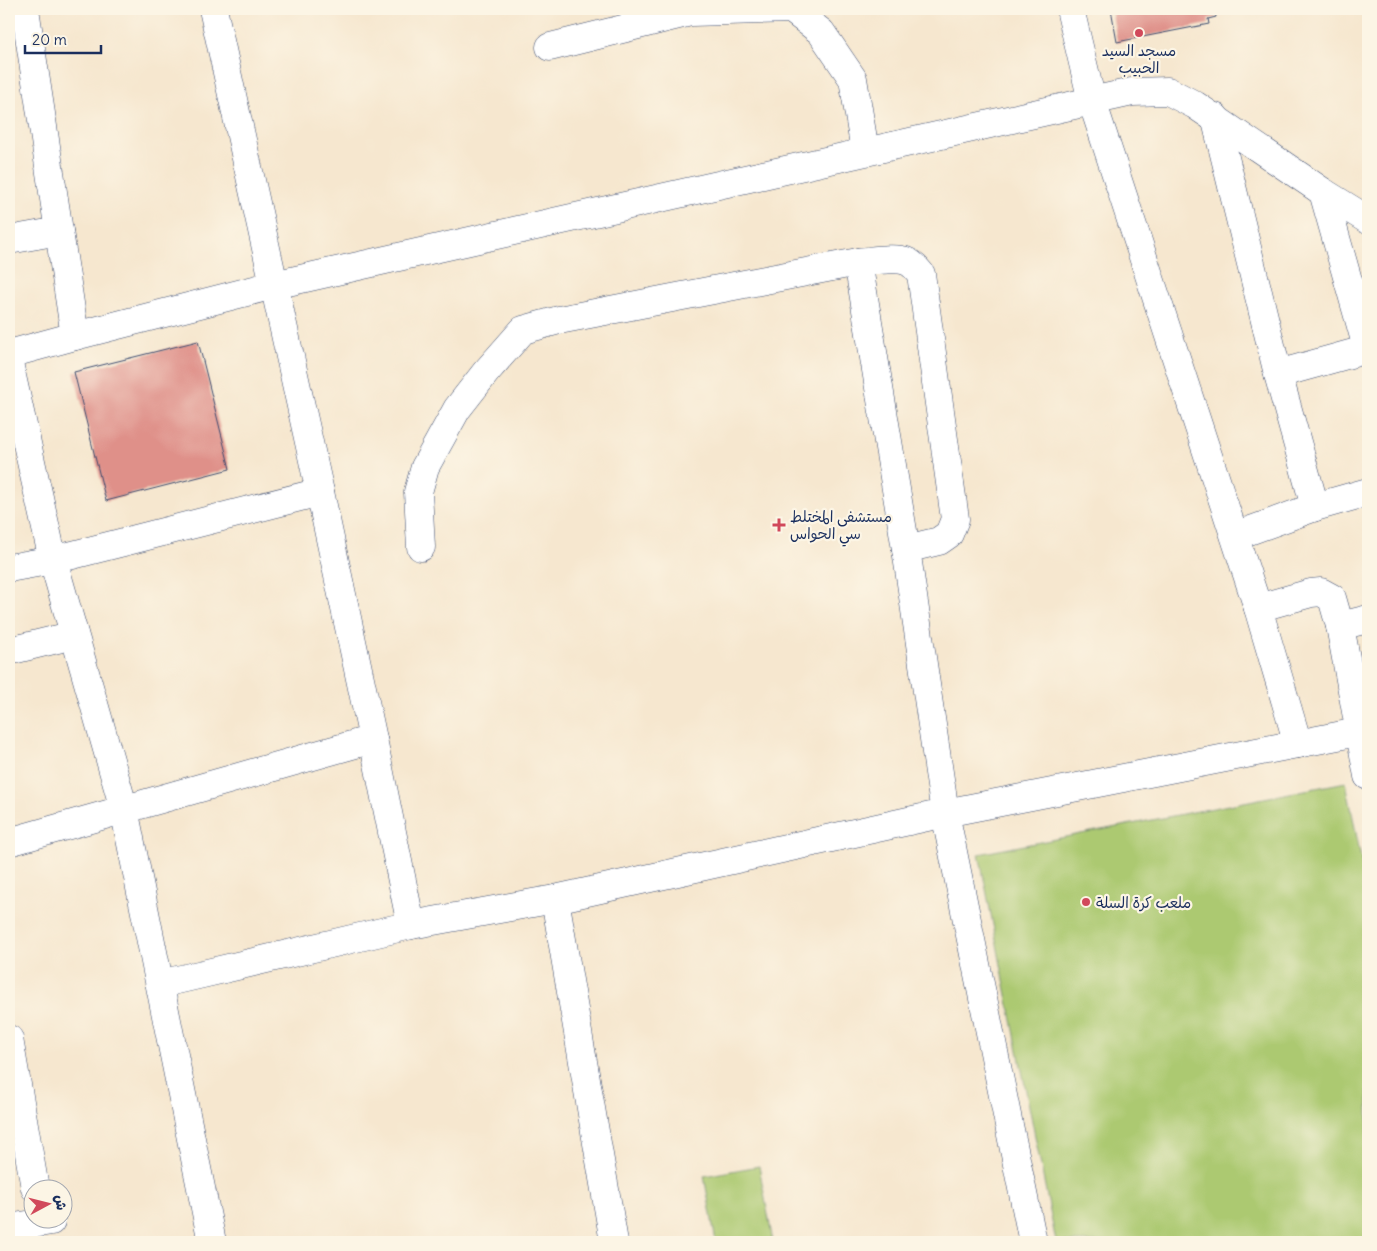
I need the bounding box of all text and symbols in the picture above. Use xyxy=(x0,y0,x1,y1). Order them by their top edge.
scale bar xyxy=(25,22,101,54)
marker: مسجد السيد الحبيب xyxy=(1133,27,1145,39)
text: 20 m xyxy=(32,30,67,49)
place label: مسجد السيد الحبيب xyxy=(1102,41,1176,77)
place label: مستشفى المختلط سي الحواس xyxy=(790,507,892,547)
marker: مستشفى المختلط سي الحواس xyxy=(772,518,786,532)
place label: ملعب كرة السلة xyxy=(1096,893,1191,912)
marker: ملعب كرة السلة xyxy=(1080,896,1092,908)
north arrow xyxy=(22,1178,72,1228)
text: ش xyxy=(51,1194,71,1211)

